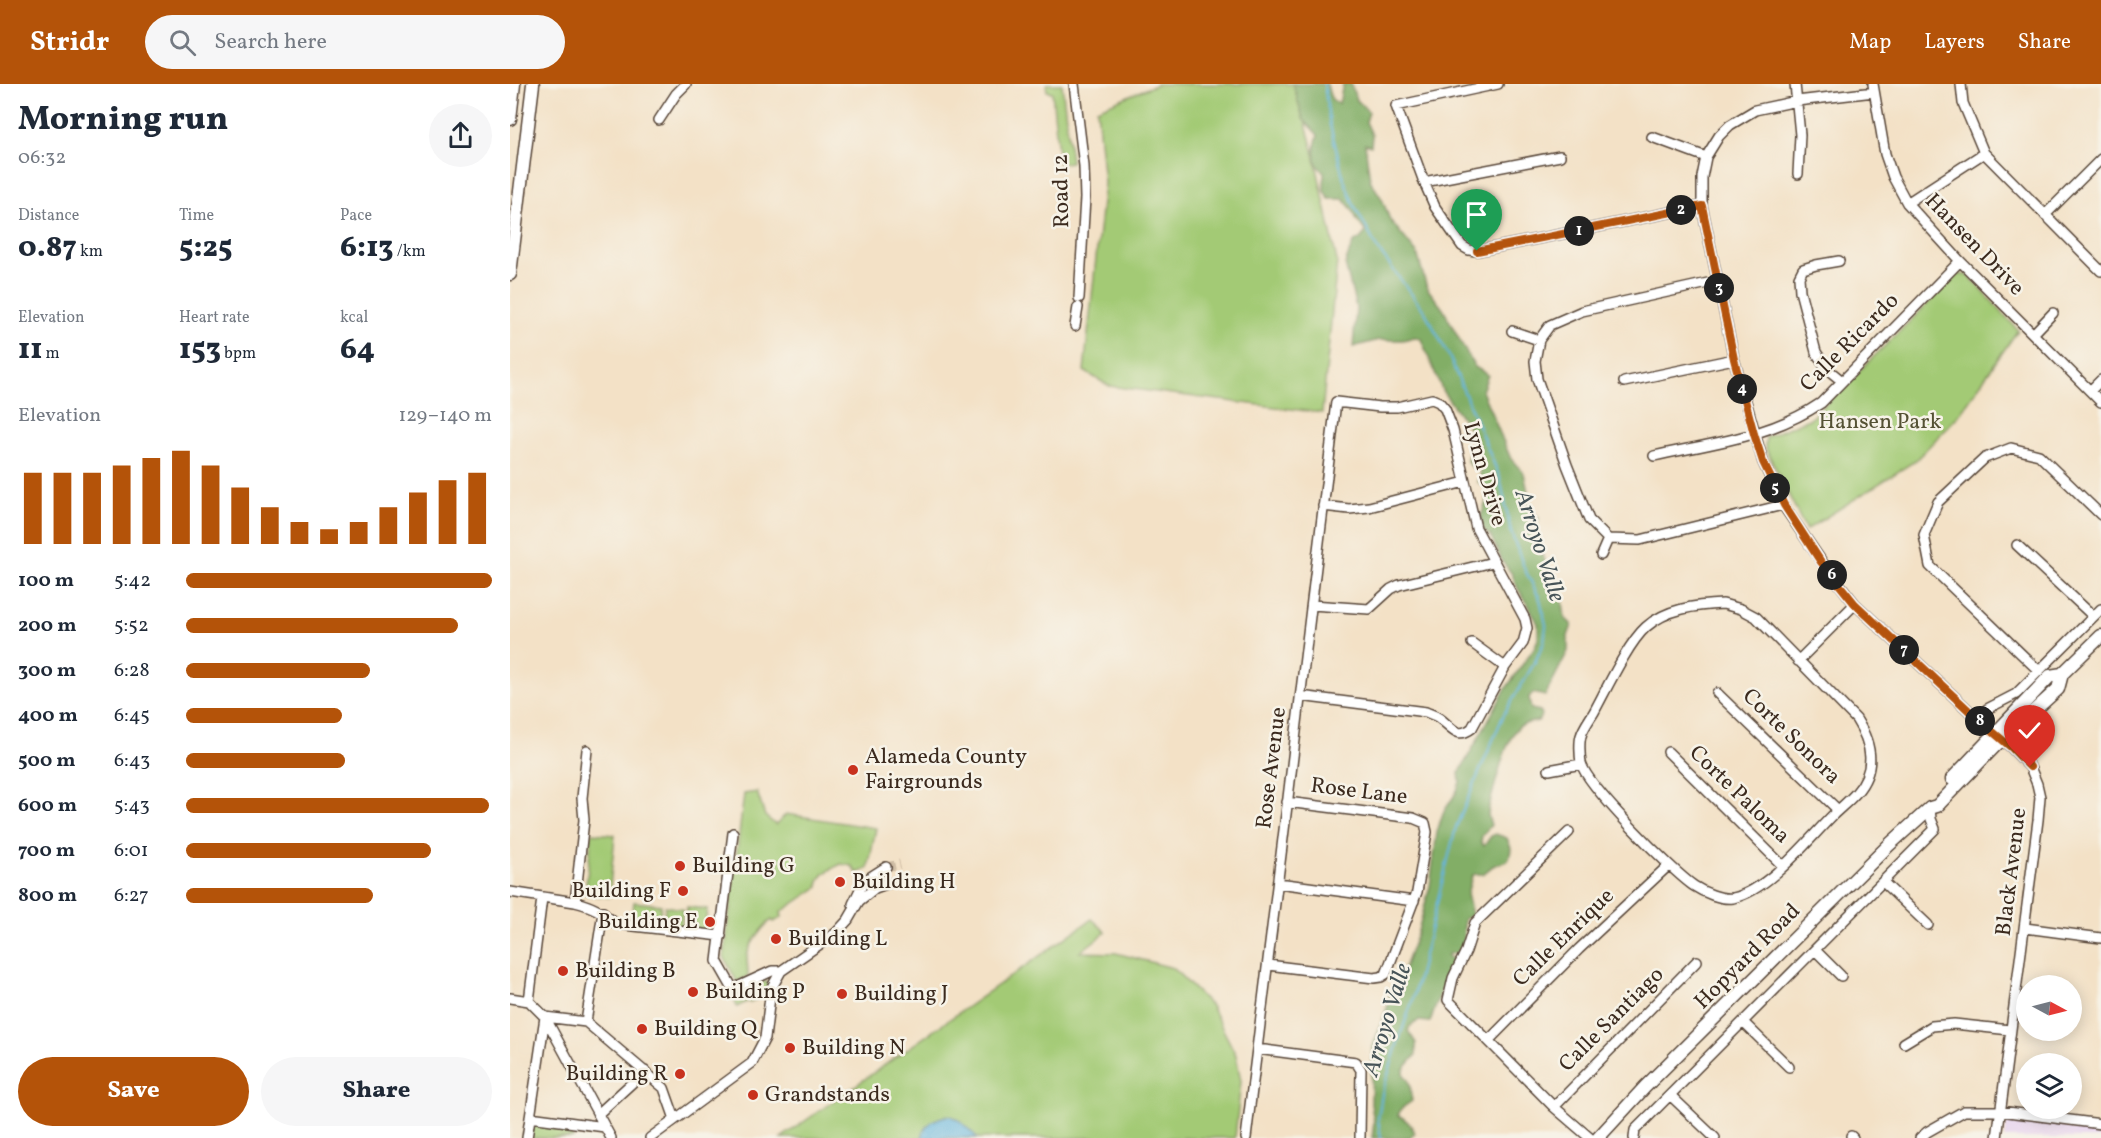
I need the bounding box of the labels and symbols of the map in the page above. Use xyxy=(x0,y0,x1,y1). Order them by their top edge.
street label: Road 12 xyxy=(1046,154,1078,228)
street label: Hansen Drive xyxy=(1917,187,2031,303)
pin xyxy=(1451,189,1502,251)
pin: 2 xyxy=(1666,195,1696,225)
pin: 1 xyxy=(1564,216,1594,246)
pin: 3 xyxy=(1704,273,1734,303)
street label: Calle Ricardo xyxy=(1793,286,1907,400)
pin: 4 xyxy=(1727,374,1757,404)
park label: Hansen Park xyxy=(1819,407,1941,438)
street label: Lynn Drive xyxy=(1454,418,1514,530)
pin: 5 xyxy=(1760,473,1790,503)
water label: Arroyo Valle xyxy=(1505,484,1573,607)
pin: 6 xyxy=(1817,560,1847,590)
pin: 7 xyxy=(1889,635,1919,665)
street label: Corte Sonora xyxy=(1735,682,1847,792)
street label: Rose Avenue xyxy=(1249,705,1295,831)
pin xyxy=(2004,705,2055,767)
pin: 8 xyxy=(1965,706,1995,736)
street label: Corte Paloma xyxy=(1681,739,1797,851)
place label: Alameda County Fairgrounds xyxy=(865,742,1027,798)
marker: Alameda County Fairgrounds xyxy=(846,763,860,777)
street label: Rose Lane xyxy=(1309,771,1409,813)
street label: Black Avenue xyxy=(1989,806,2035,938)
place label: Building G xyxy=(692,851,795,882)
marker: Building G xyxy=(673,859,687,873)
place label: Building H xyxy=(852,867,956,898)
marker: Building H xyxy=(833,875,847,889)
place label: Building F xyxy=(572,876,671,907)
street label: Calle Enrique xyxy=(1506,882,1622,994)
marker: Building F xyxy=(676,884,690,898)
street label: Hopyard Road xyxy=(1688,897,1808,1017)
place label: Building E xyxy=(598,907,698,938)
marker: Building E xyxy=(703,915,717,929)
place label: Building L xyxy=(788,924,887,955)
marker: Building L xyxy=(769,932,783,946)
place label: Building B xyxy=(575,956,676,987)
water label: Arroyo Valle xyxy=(1354,959,1421,1082)
street label: Calle Santiago xyxy=(1552,960,1672,1080)
marker: Building B xyxy=(556,964,570,978)
north arrow xyxy=(2016,975,2082,1041)
place label: Building P xyxy=(705,977,805,1008)
place label: Building J xyxy=(854,979,948,1010)
marker: Building P xyxy=(686,985,700,999)
marker: Building J xyxy=(835,987,849,1001)
place label: Building Q xyxy=(654,1014,758,1045)
marker: Building Q xyxy=(635,1022,649,1036)
place label: Building N xyxy=(802,1033,905,1064)
marker: Building N xyxy=(783,1041,797,1055)
place label: Building R xyxy=(566,1059,668,1090)
marker: Building R xyxy=(673,1067,687,1081)
place label: Grandstands xyxy=(765,1080,890,1111)
marker: Grandstands xyxy=(746,1088,760,1102)

